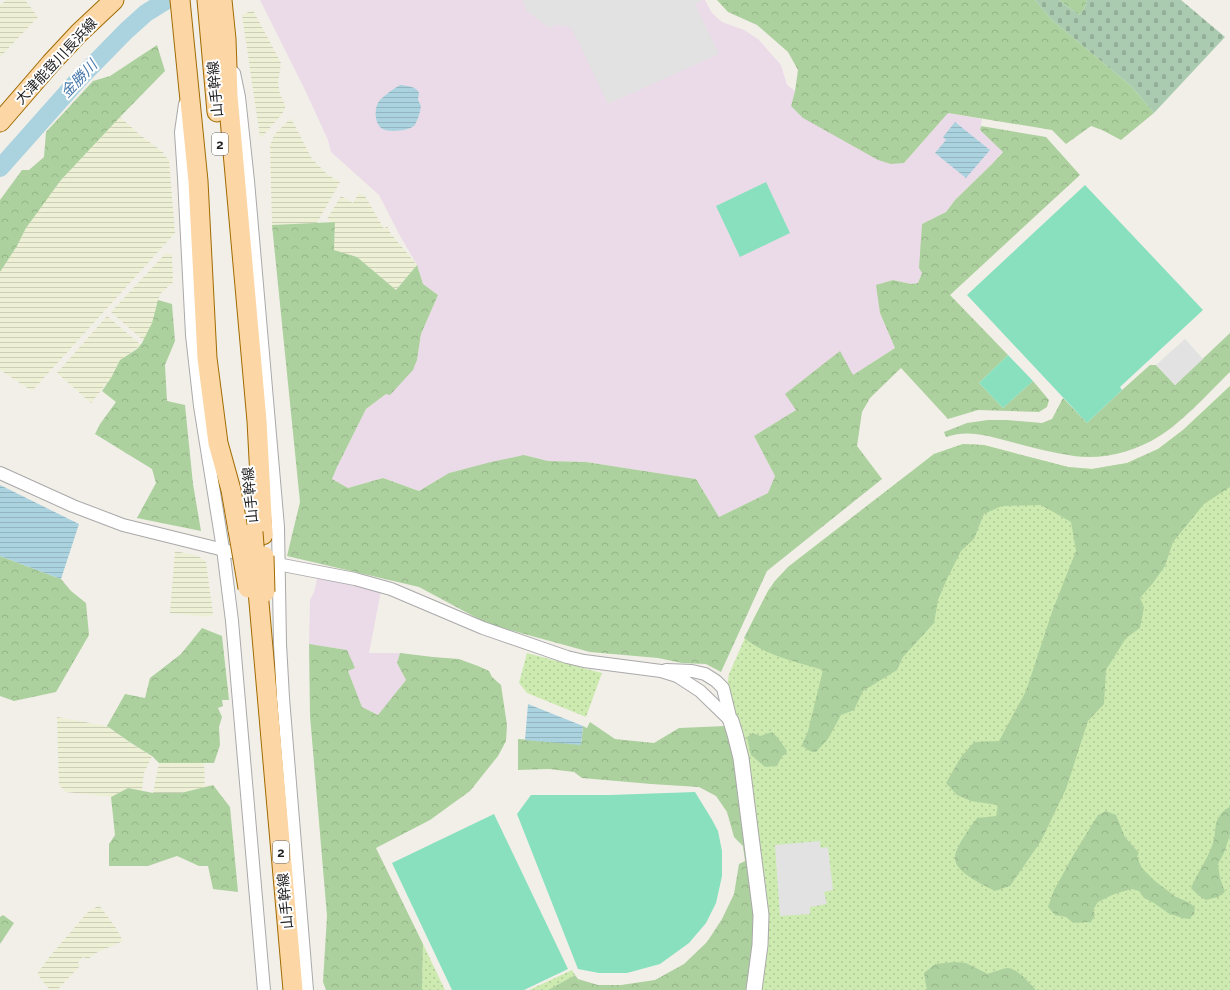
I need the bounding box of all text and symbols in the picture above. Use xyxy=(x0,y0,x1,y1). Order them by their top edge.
street label: 大津能登川長浜線 xyxy=(12,15,100,107)
water label: 金勝川 xyxy=(57,55,102,102)
street label: 山手幹線 xyxy=(205,60,225,118)
road number: 2 xyxy=(212,133,228,155)
street label: 山手幹線 xyxy=(240,466,260,524)
road number: 2 xyxy=(273,841,289,863)
street label: 山手幹線 xyxy=(275,872,295,930)

